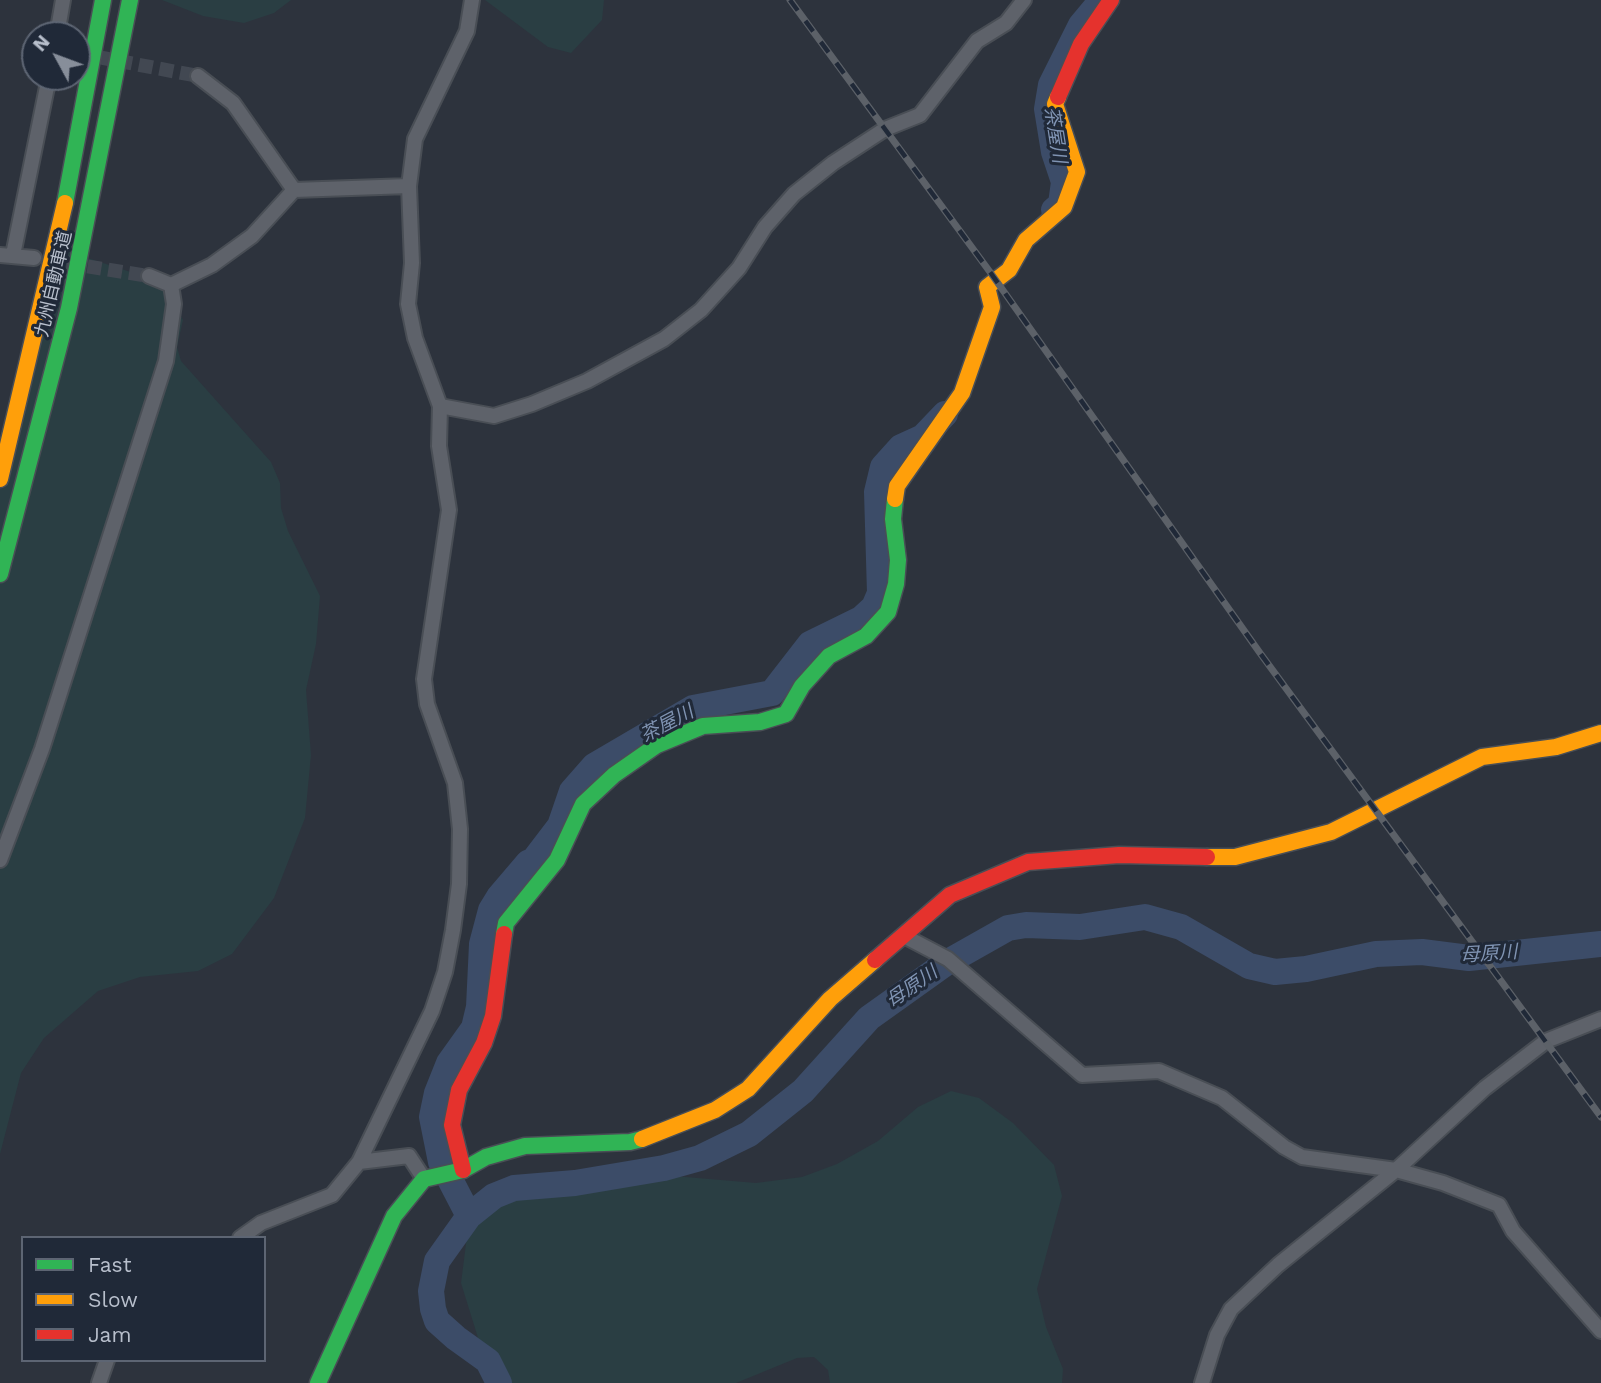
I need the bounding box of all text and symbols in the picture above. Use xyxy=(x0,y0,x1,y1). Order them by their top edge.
north arrow xyxy=(21,21,91,91)
text: N xyxy=(28,30,55,56)
water label: 茶屋川 xyxy=(1039,105,1071,165)
street label: 九州自動車道 xyxy=(31,229,77,339)
water label: 茶屋川 xyxy=(636,701,698,747)
water label: 母原川 xyxy=(1460,941,1518,967)
water label: 母原川 xyxy=(882,961,942,1013)
legend xyxy=(21,1236,266,1362)
text: Fast xyxy=(88,1252,132,1277)
text: Slow xyxy=(88,1287,138,1312)
text: Jam xyxy=(88,1322,131,1347)

